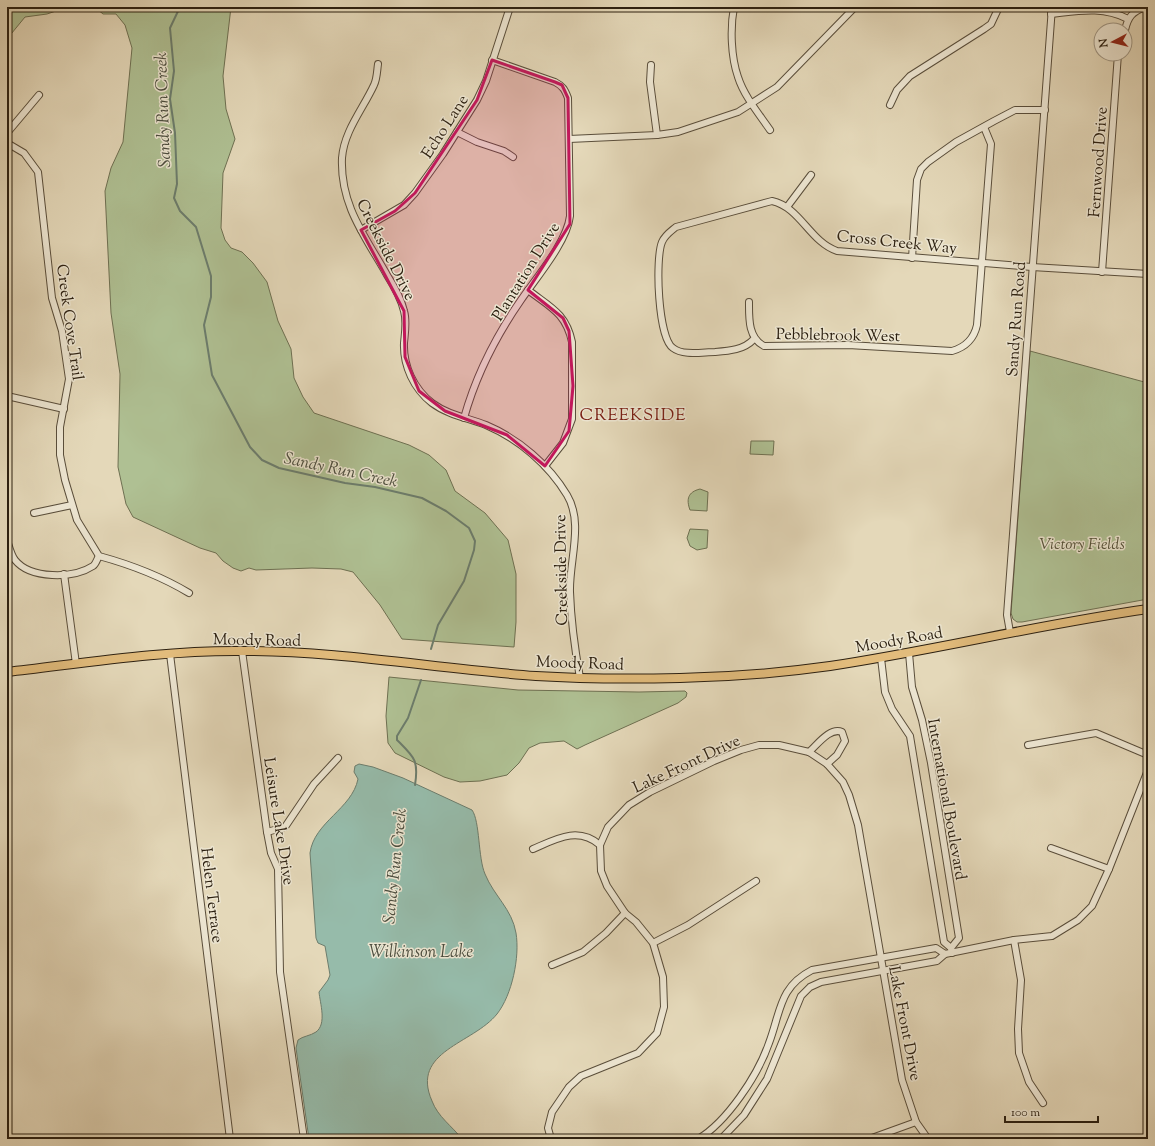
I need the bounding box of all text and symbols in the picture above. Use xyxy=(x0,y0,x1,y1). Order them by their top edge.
north arrow xyxy=(1093,22,1133,62)
text: N xyxy=(1096,38,1113,49)
water label: Sandy Run Creek xyxy=(150,51,178,168)
street label: Echo Lane xyxy=(417,91,475,164)
street label: Fernwood Drive xyxy=(1084,106,1115,218)
street label: Creekside Drive xyxy=(349,195,420,305)
street label: Plantation Drive xyxy=(487,218,567,326)
street label: Cross Creek Way xyxy=(835,226,958,261)
street label: Sandy Run Road xyxy=(1002,261,1033,378)
street label: Creek Cove Trail xyxy=(49,263,88,383)
street label: Pebblebrook West xyxy=(776,324,901,349)
district label: CREEKSIDE xyxy=(580,404,686,428)
water label: Sandy Run Creek xyxy=(282,447,400,495)
street label: Creekside Drive xyxy=(550,514,575,626)
park label: Victory Fields xyxy=(1039,534,1125,557)
street label: Moody Road xyxy=(854,622,945,660)
street label: Moody Road xyxy=(213,629,301,654)
street label: Moody Road xyxy=(535,651,624,678)
street label: International Boulevard xyxy=(920,717,971,882)
street label: Lake Front Drive xyxy=(629,730,745,800)
street label: Leisure Lake Drive xyxy=(256,756,299,887)
water label: Sandy Run Creek xyxy=(378,807,414,925)
street label: Helen Terrace xyxy=(193,846,228,944)
water label: Wilkinson Lake xyxy=(369,941,473,965)
street label: Lake Front Drive xyxy=(881,964,926,1083)
scale bar xyxy=(1005,1098,1098,1124)
text: 100 m xyxy=(1011,1104,1040,1122)

